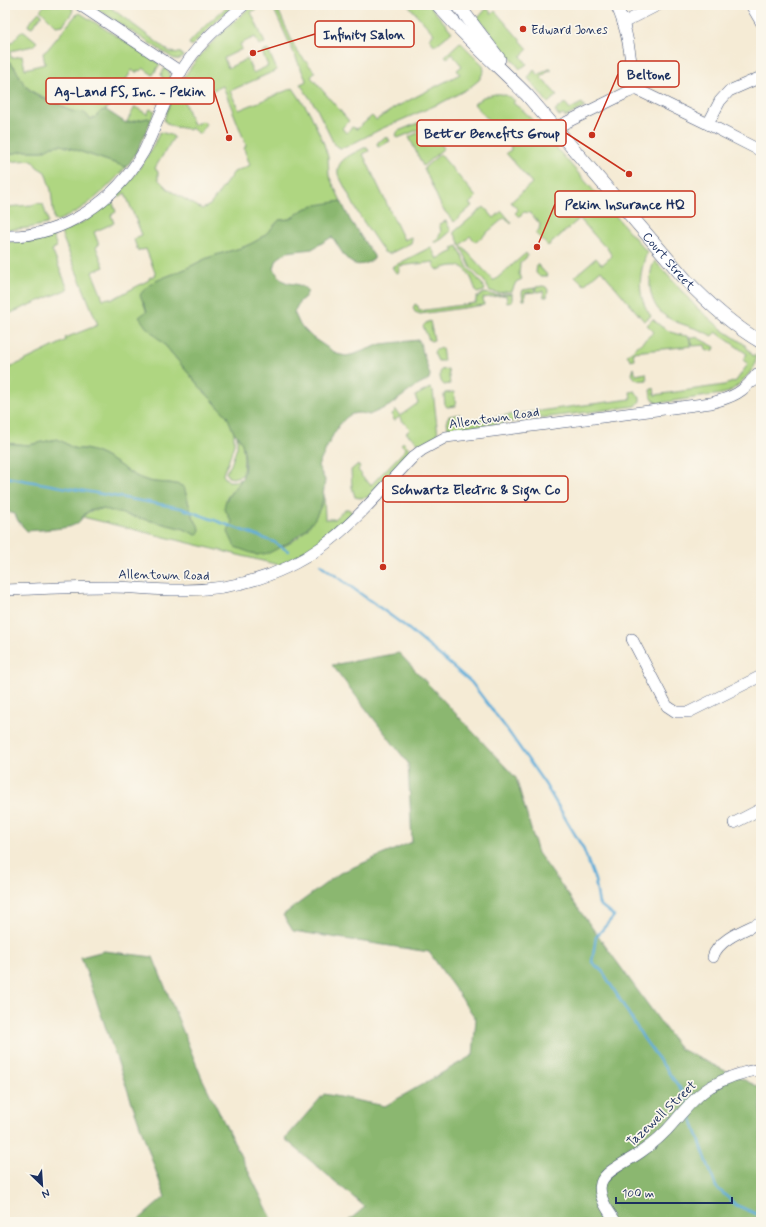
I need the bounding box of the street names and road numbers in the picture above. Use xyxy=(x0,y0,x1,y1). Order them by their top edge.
street label: Court Street xyxy=(638,229,699,295)
street label: Allentown Road xyxy=(448,404,541,433)
street label: Allentown Road xyxy=(118,566,210,585)
street label: Tazewell Street xyxy=(624,1077,701,1151)

